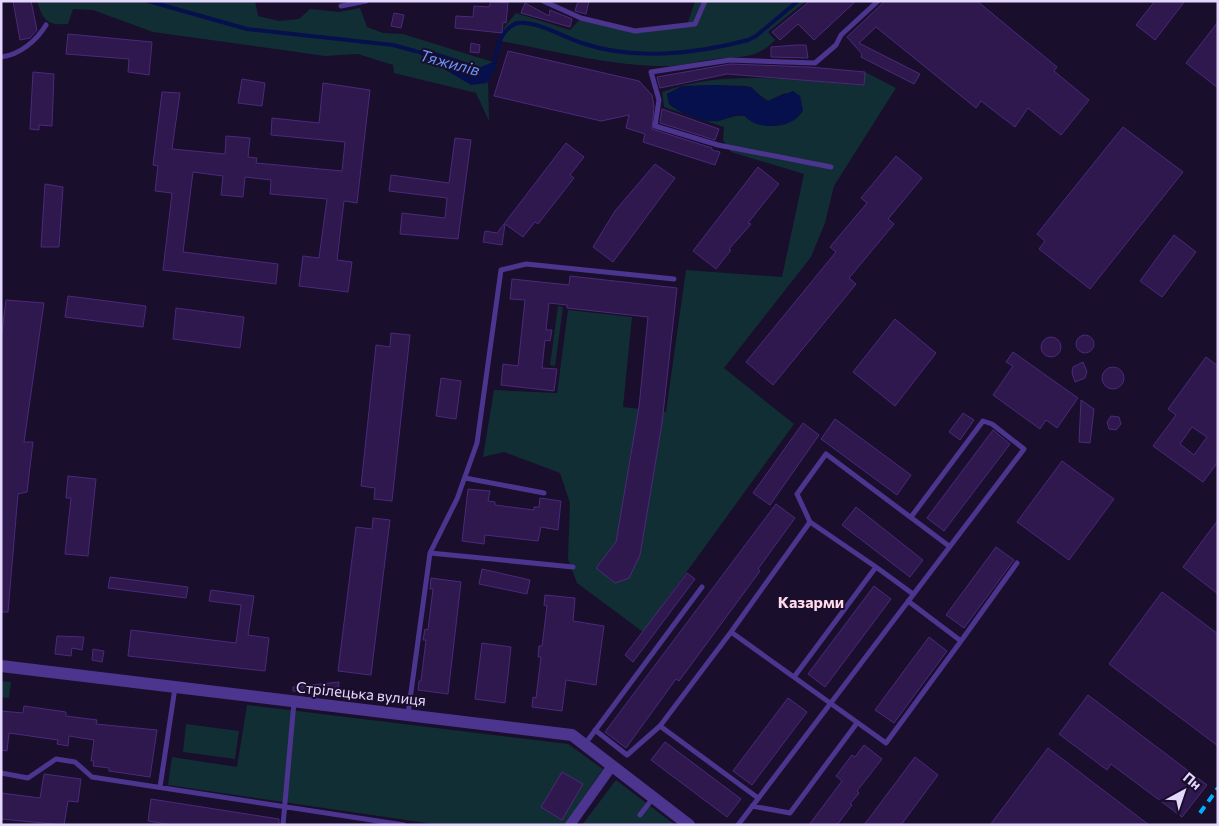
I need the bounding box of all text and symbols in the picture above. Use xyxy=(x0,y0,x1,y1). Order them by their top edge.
water label: Тяжилів xyxy=(418,45,482,79)
district label: Казарми xyxy=(778,592,844,611)
street label: Стрілецька вулиця xyxy=(295,677,427,709)
north arrow xyxy=(1159,766,1209,816)
text: Пн xyxy=(1180,768,1205,793)

